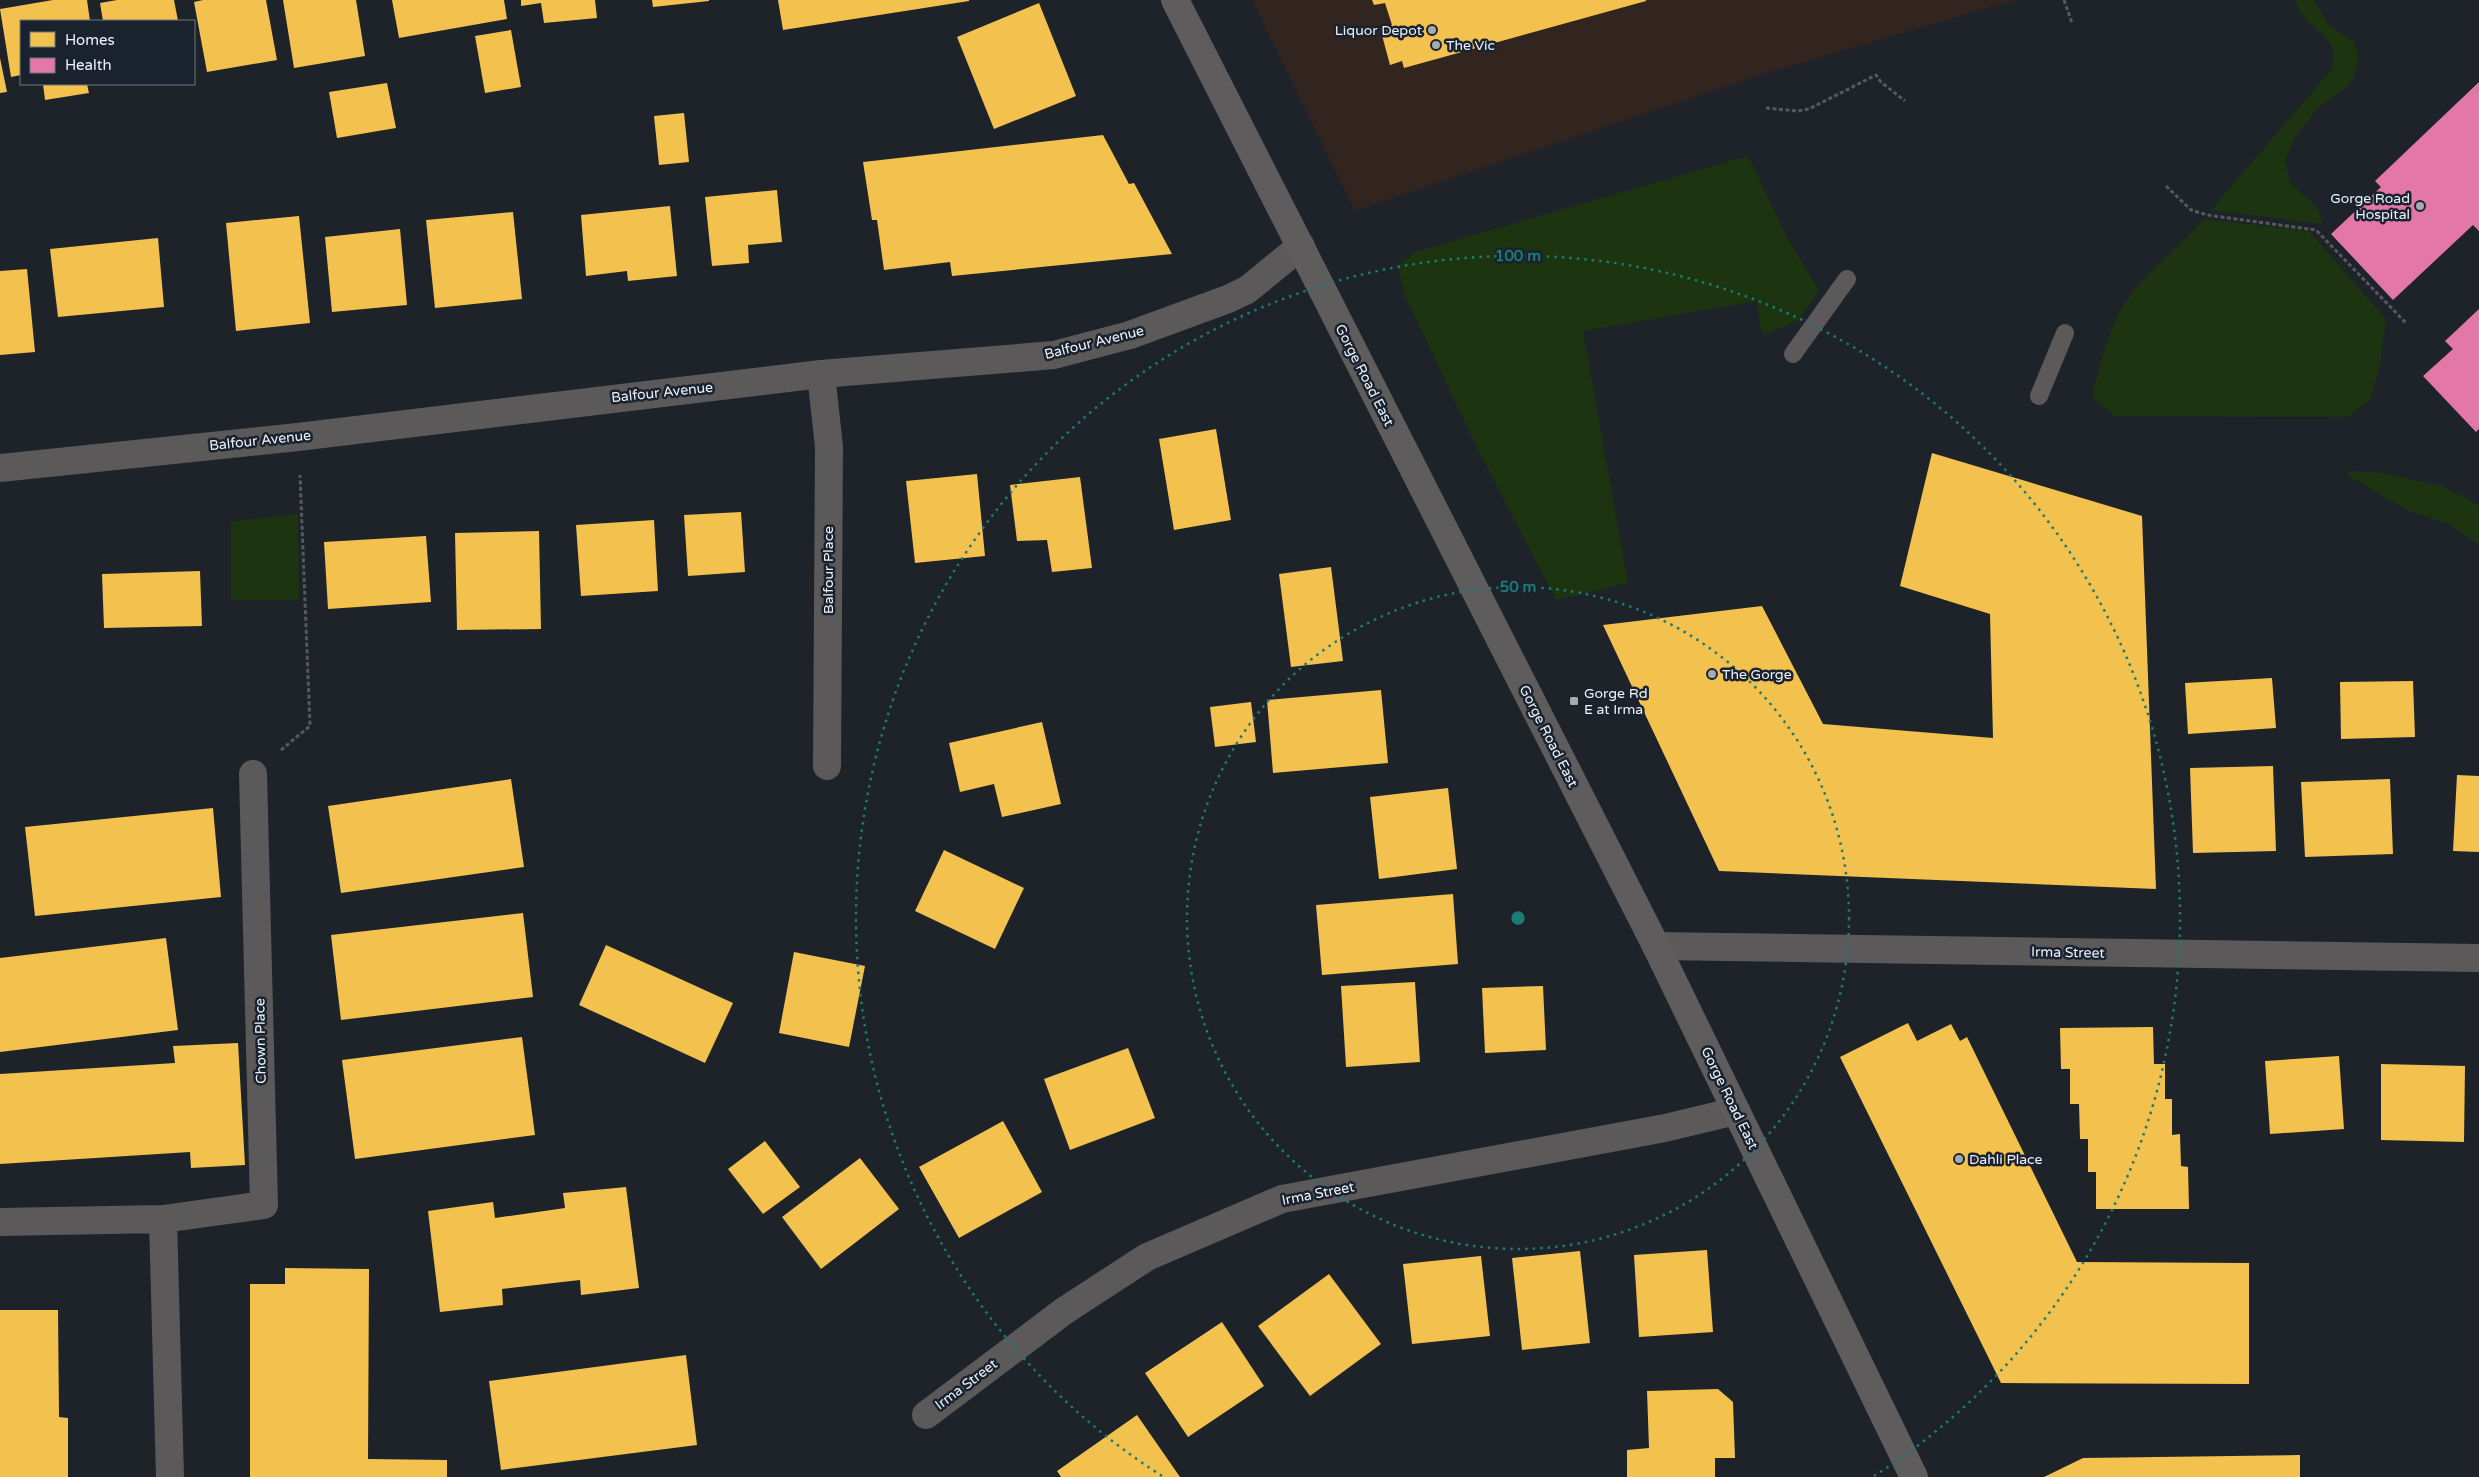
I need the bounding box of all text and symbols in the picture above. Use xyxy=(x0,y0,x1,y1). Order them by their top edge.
legend xyxy=(20,20,195,85)
place label: Liquor Depot xyxy=(1335,22,1423,39)
marker: Liquor Depot xyxy=(1426,24,1438,36)
text: Homes xyxy=(65,31,115,49)
place label: The Vic xyxy=(1446,37,1495,54)
marker: The Vic xyxy=(1430,39,1442,51)
text: Health xyxy=(65,56,112,74)
place label: Gorge Road Hospital xyxy=(2330,190,2410,223)
marker: Gorge Road Hospital xyxy=(2414,200,2426,212)
text: 100 m xyxy=(1495,247,1541,265)
street label: Gorge Road East xyxy=(1332,321,1398,430)
street label: Balfour Avenue xyxy=(1043,322,1146,363)
street label: Balfour Avenue xyxy=(610,379,714,406)
street label: Balfour Avenue xyxy=(208,427,312,454)
street label: Balfour Place xyxy=(820,526,837,614)
text: 50 m xyxy=(1500,578,1536,596)
place label: The Gorge xyxy=(1722,666,1792,683)
marker: The Gorge xyxy=(1706,668,1718,680)
street label: Gorge Road East xyxy=(1516,682,1582,791)
place label: Gorge Rd E at Irma xyxy=(1584,685,1647,718)
marker: Gorge Rd E at Irma xyxy=(1568,695,1580,707)
centre of rings xyxy=(1509,909,1527,927)
street label: Irma Street xyxy=(2031,943,2106,962)
street label: Chown Place xyxy=(251,998,270,1084)
street label: Gorge Road East xyxy=(1697,1044,1762,1153)
place label: Dahli Place xyxy=(1969,1151,2042,1168)
marker: Dahli Place xyxy=(1953,1153,1965,1165)
street label: Irma Street xyxy=(1280,1178,1356,1209)
street label: Irma Street xyxy=(932,1355,1001,1413)

